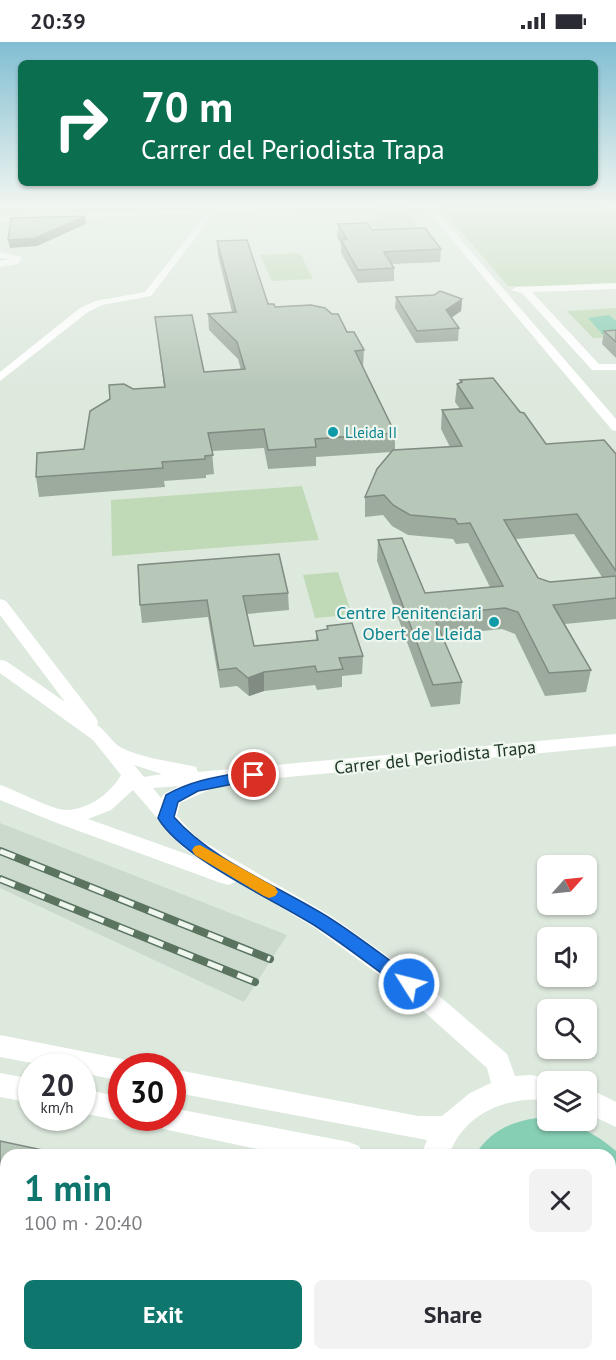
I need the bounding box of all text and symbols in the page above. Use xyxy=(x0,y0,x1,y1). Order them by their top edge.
text: 20:39 xyxy=(30,7,86,35)
text: 70 m xyxy=(141,79,233,134)
icon: right xyxy=(42,84,120,162)
text: Carrer del Periodista Trapa xyxy=(141,132,445,166)
place label: Lleida II xyxy=(345,423,397,442)
marker: Lleida II xyxy=(326,425,340,439)
place label: Centre Penitenciari Obert de Lleida xyxy=(336,601,482,645)
marker: Centre Penitenciari Obert de Lleida xyxy=(487,615,501,629)
street label: Carrer del Periodista Trapa xyxy=(333,735,537,779)
pin xyxy=(228,749,279,800)
icon: arrive xyxy=(237,758,270,791)
north arrow xyxy=(537,855,597,915)
map controls xyxy=(537,855,597,1131)
button: sound xyxy=(537,927,597,987)
position arrow xyxy=(377,952,441,1016)
button: search xyxy=(537,999,597,1059)
speed limit sign: 30 xyxy=(108,1053,186,1131)
text: 20 xyxy=(40,1065,74,1104)
button: layers xyxy=(537,1071,597,1131)
text: km/h xyxy=(41,1098,73,1117)
text: 1 min xyxy=(24,1164,112,1211)
button: close xyxy=(529,1169,592,1232)
text: 100 m · 20:40 xyxy=(24,1210,142,1236)
button: Exit xyxy=(24,1280,302,1349)
button: Share xyxy=(314,1280,592,1349)

